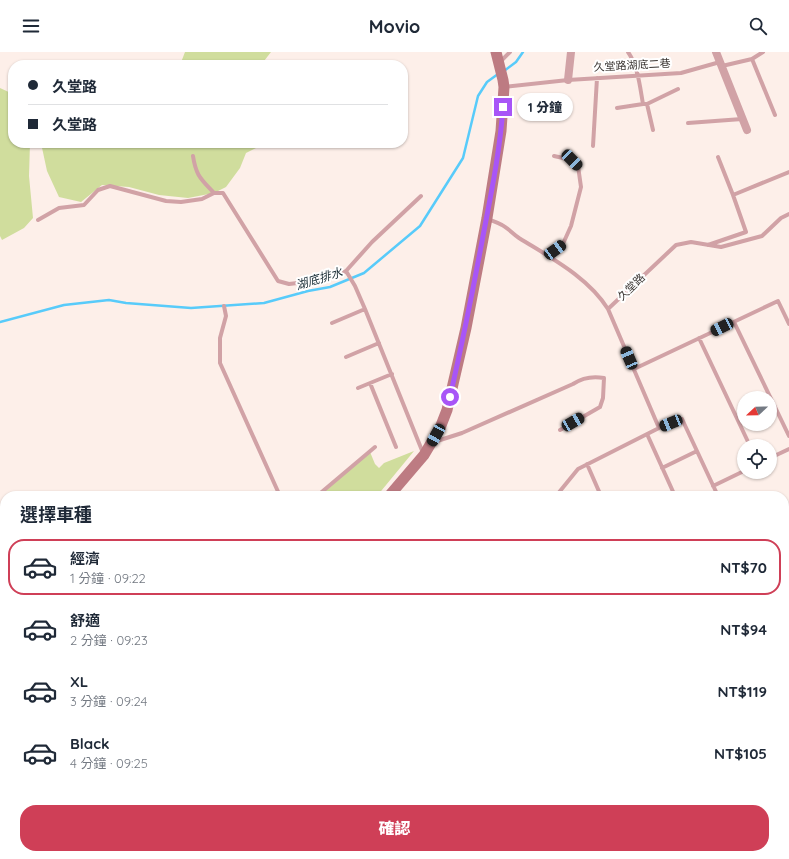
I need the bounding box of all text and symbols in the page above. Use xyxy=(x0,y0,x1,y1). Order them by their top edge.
icon: menu xyxy=(20,15,42,37)
text: Movio xyxy=(369,15,420,38)
icon: search xyxy=(747,15,769,37)
street label: 久堂路湖底二巷 xyxy=(593,56,671,74)
text: 久堂路 xyxy=(52,77,97,96)
callout: 1 分鐘 xyxy=(517,93,573,121)
route end xyxy=(494,98,512,116)
text: 1 分鐘 xyxy=(528,99,562,115)
text: 久堂路 xyxy=(52,115,97,134)
car xyxy=(559,147,585,173)
car xyxy=(542,238,568,262)
water label: 湖底排水 xyxy=(294,264,345,293)
street label: 久堂路 xyxy=(614,271,648,303)
car xyxy=(709,316,735,338)
car xyxy=(619,345,639,371)
route start xyxy=(441,388,459,406)
north arrow xyxy=(737,391,777,431)
map controls xyxy=(737,391,777,479)
car xyxy=(560,411,586,433)
car xyxy=(658,413,684,433)
car xyxy=(425,422,447,448)
button: locate xyxy=(737,439,777,479)
text: 選擇車種 xyxy=(20,503,92,526)
icon: car xyxy=(22,549,58,585)
text: 經濟 xyxy=(70,549,100,568)
text: NT$70 xyxy=(720,558,767,577)
text: 1 分鐘 · 09:22 xyxy=(70,570,146,586)
icon: car xyxy=(22,611,58,647)
text: 舒適 xyxy=(70,611,100,630)
text: NT$94 xyxy=(720,620,767,639)
text: 2 分鐘 · 09:23 xyxy=(70,632,148,648)
text: XL xyxy=(70,672,88,691)
icon: car xyxy=(22,673,58,709)
text: NT$119 xyxy=(717,682,767,701)
text: 3 分鐘 · 09:24 xyxy=(70,693,147,709)
text: Black xyxy=(70,734,110,753)
icon: car xyxy=(22,735,58,771)
text: NT$105 xyxy=(714,744,767,763)
text: 4 分鐘 · 09:25 xyxy=(70,755,148,771)
button: 確認 xyxy=(20,805,769,851)

